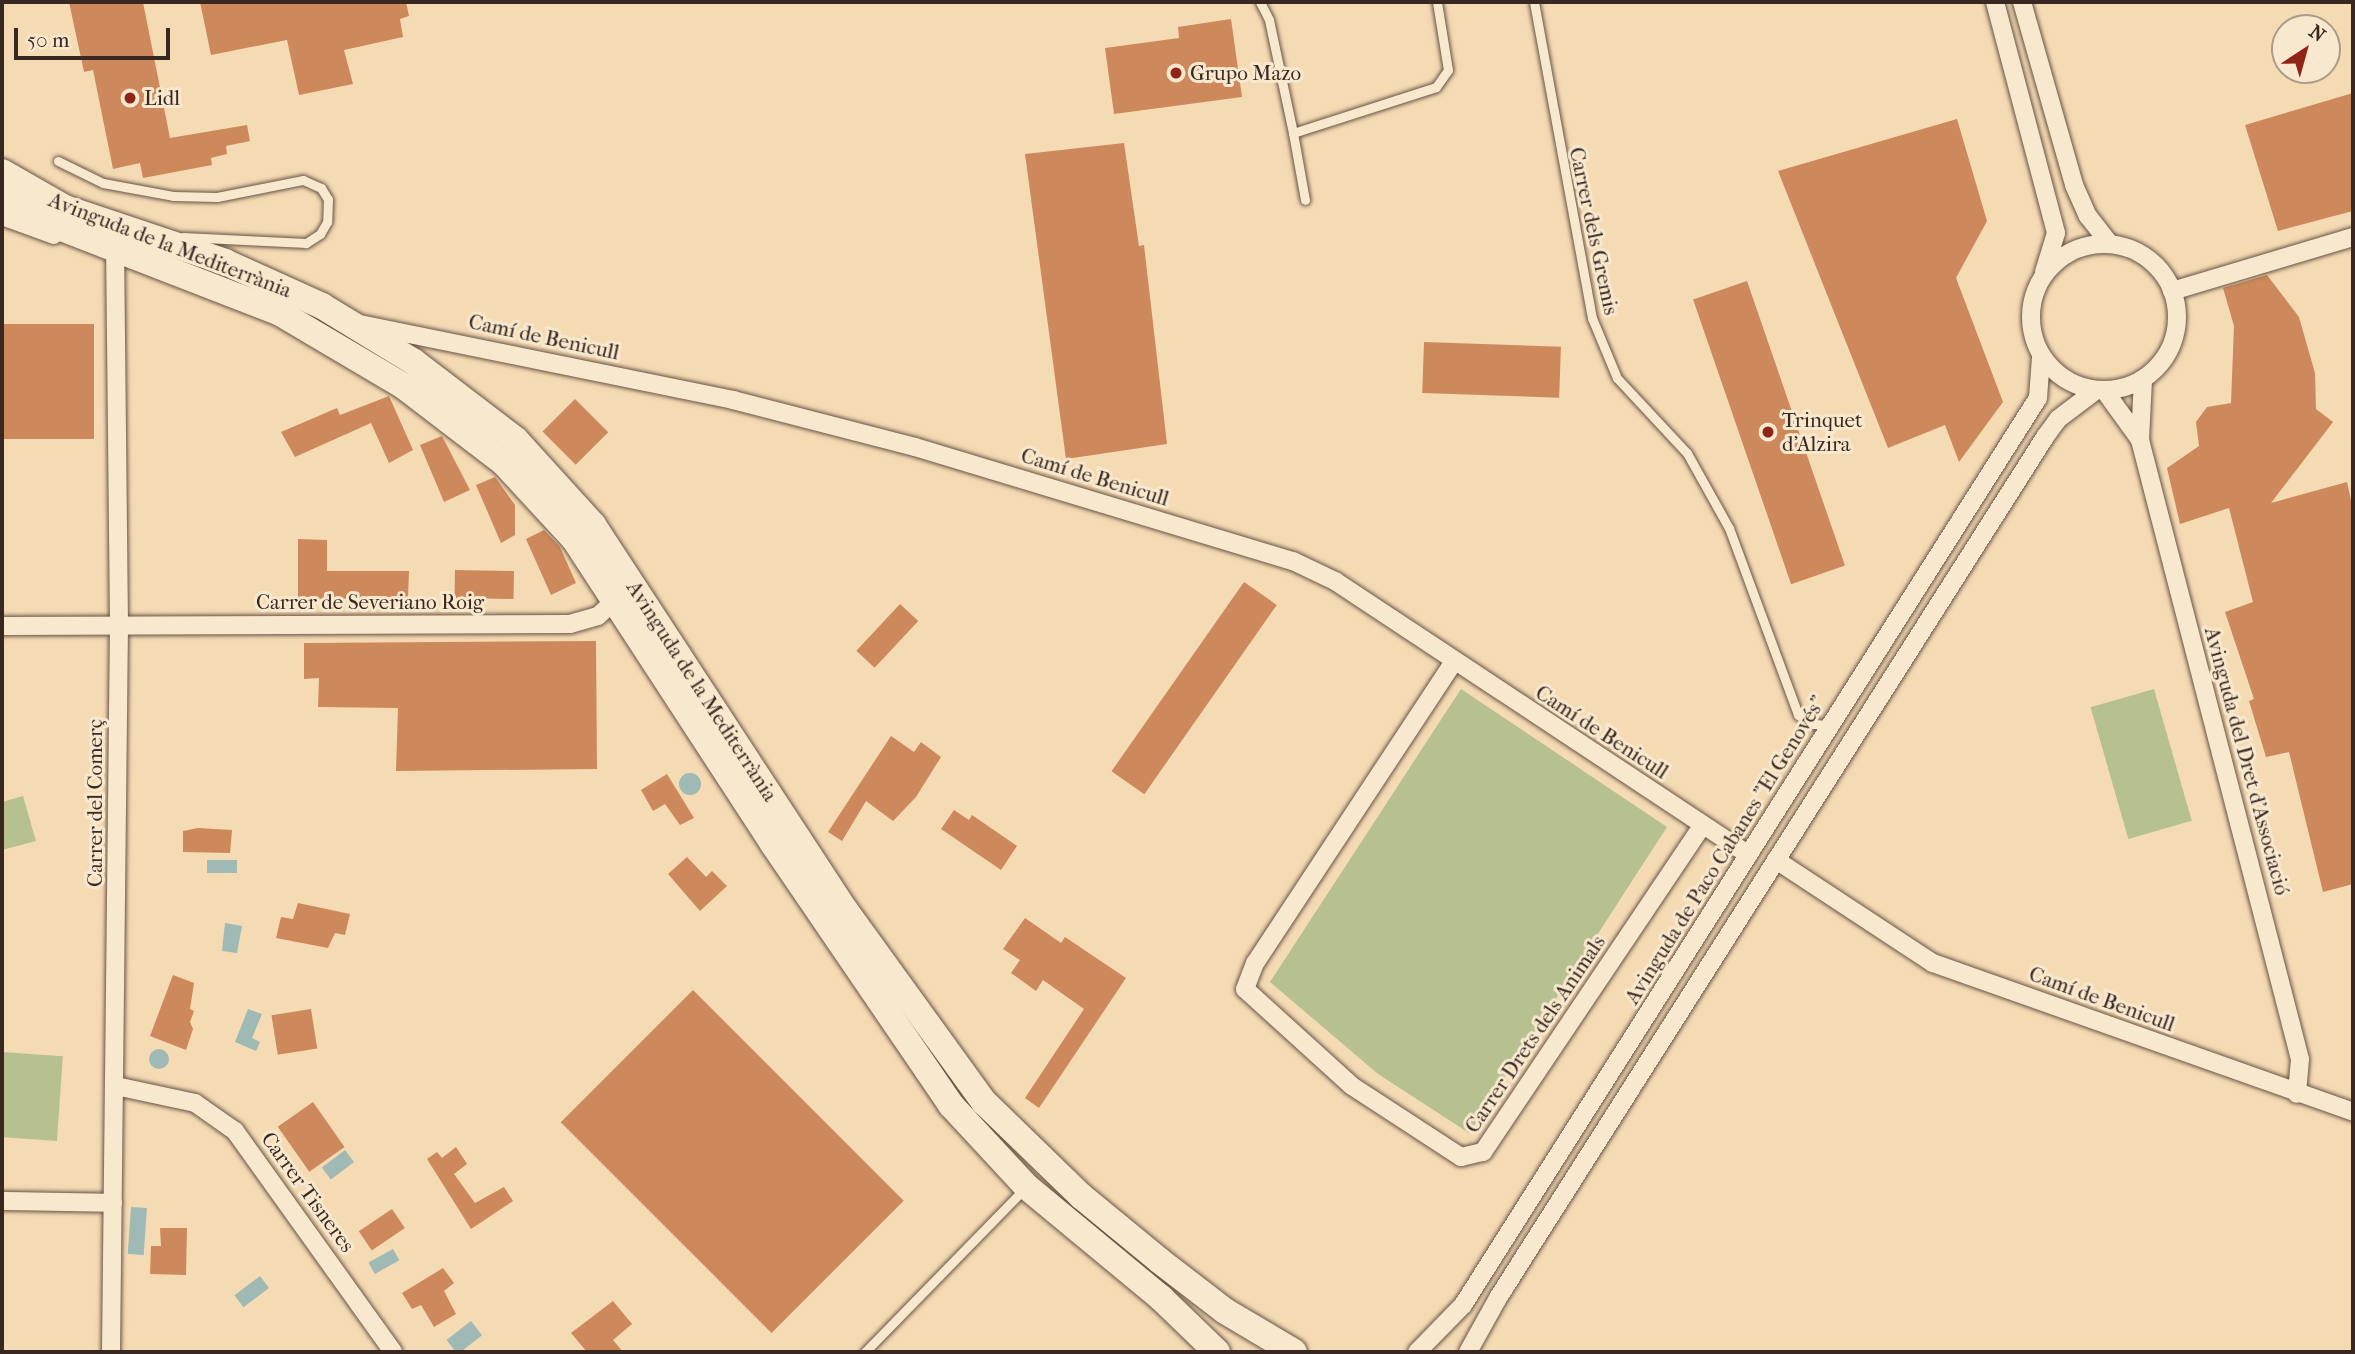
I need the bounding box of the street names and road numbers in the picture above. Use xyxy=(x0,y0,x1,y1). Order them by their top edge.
street label: Carrer dels Gremis xyxy=(1564,145,1624,317)
street label: Avinguda de la Mediterrània xyxy=(45,187,295,303)
street label: Camí de Benicull xyxy=(466,309,622,365)
street label: Camí de Benicull xyxy=(1018,443,1172,511)
street label: Avinguda de la Mediterrània xyxy=(621,576,783,806)
street label: Carrer de Severiano Roig xyxy=(256,589,484,615)
street label: Avinguda del Dret d'Associació xyxy=(2199,624,2295,898)
street label: Camí de Benicull xyxy=(1531,680,1673,784)
street label: Avinguda de Paco Cabanes "El Genovés" xyxy=(1619,691,1831,1009)
street label: Carrer del Comerç xyxy=(82,719,108,887)
street label: Carrer Drets dels Animals xyxy=(1459,930,1611,1138)
street label: Camí de Benicull xyxy=(2026,961,2178,1037)
street label: Carrer Tisneres xyxy=(256,1127,360,1257)

